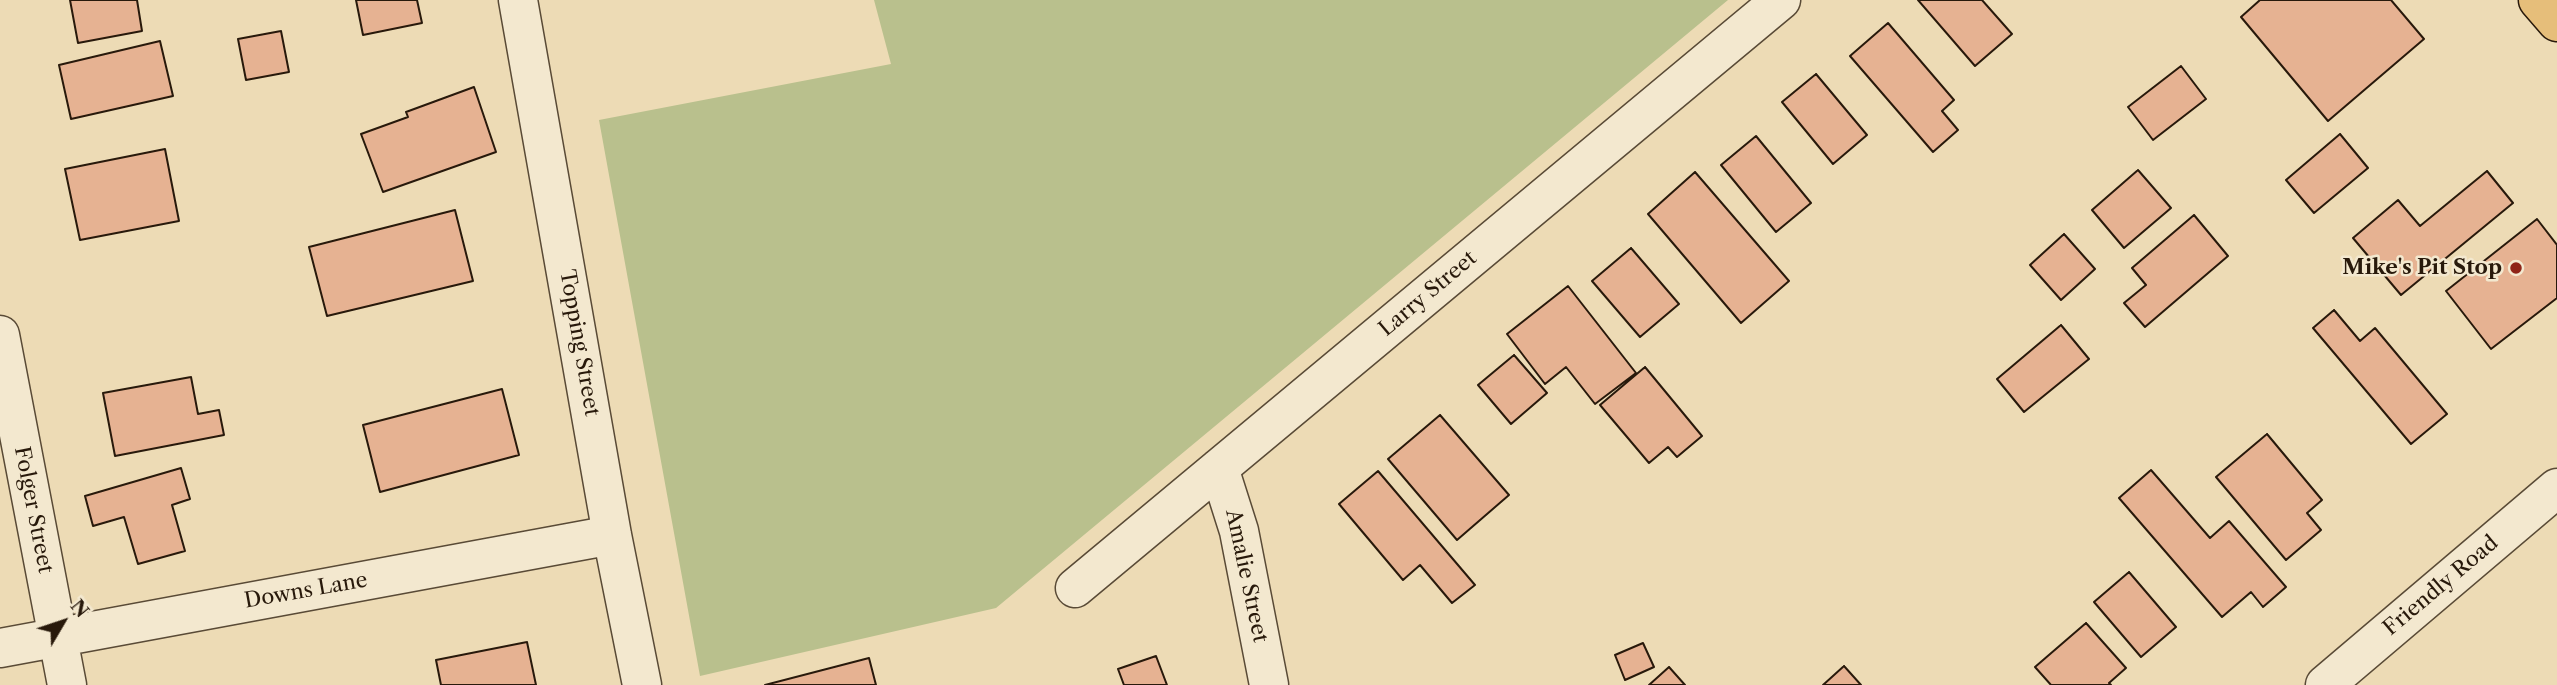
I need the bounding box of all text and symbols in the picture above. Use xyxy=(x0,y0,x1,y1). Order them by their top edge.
street label: Larry Street xyxy=(1374,246,1482,342)
place label: Mike's Pit Stop xyxy=(2342,255,2502,281)
marker: Mike's Pit Stop xyxy=(2508,260,2524,276)
street label: Topping Street xyxy=(554,268,604,418)
street label: Folger Street xyxy=(8,444,58,576)
street label: Amalie Street xyxy=(1220,507,1272,645)
street label: Friendly Road xyxy=(2379,531,2503,641)
street label: Downs Lane xyxy=(243,568,369,614)
north arrow xyxy=(28,587,98,657)
text: N xyxy=(66,595,94,622)

